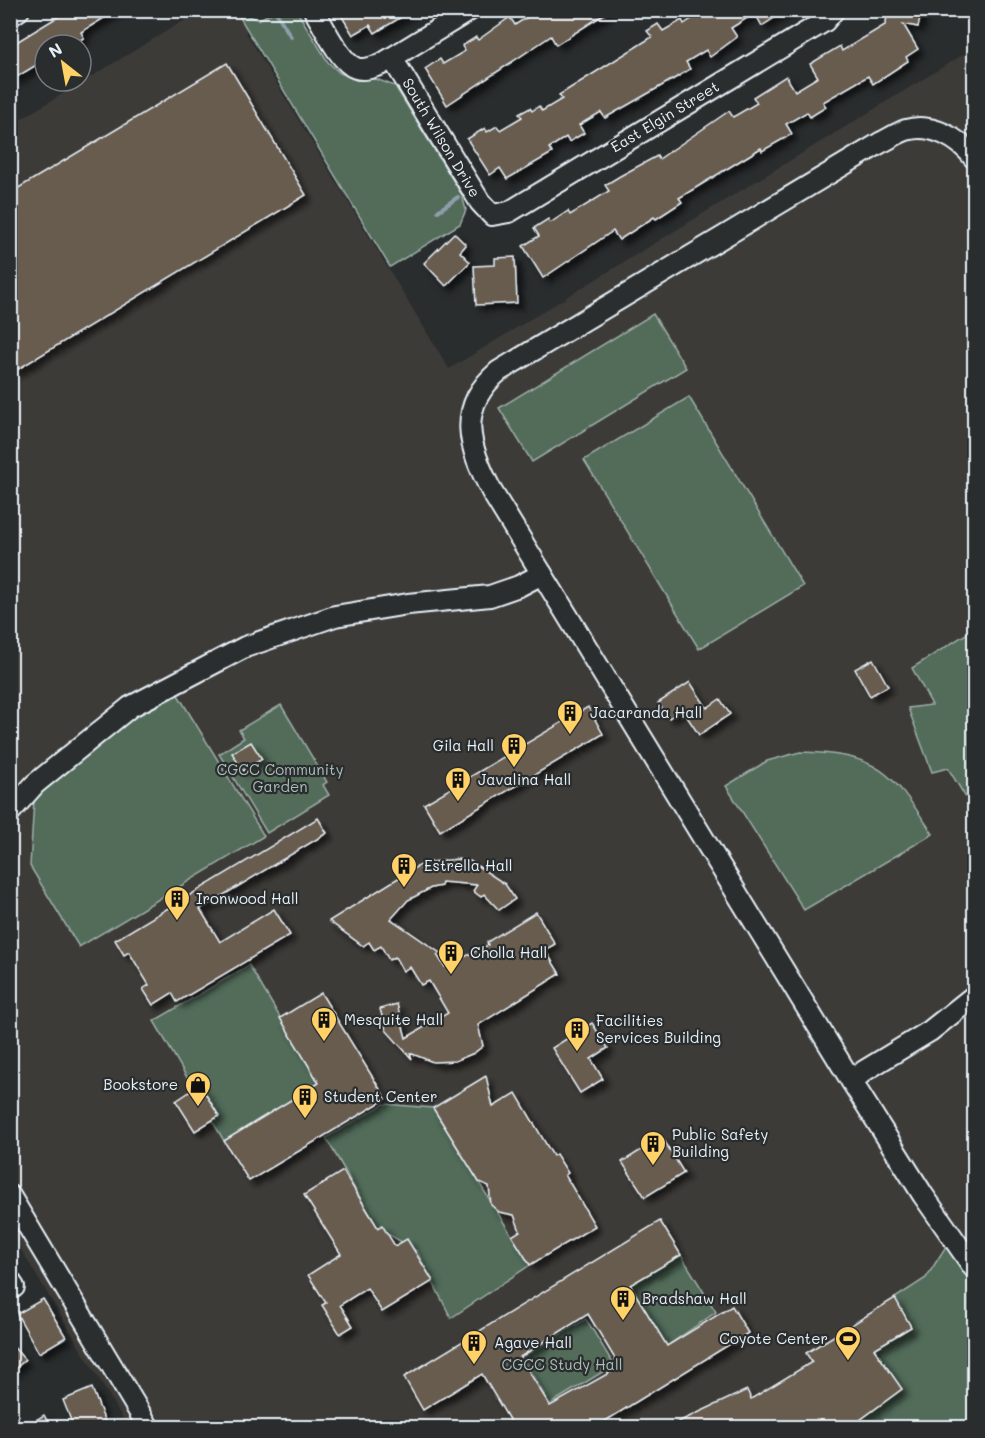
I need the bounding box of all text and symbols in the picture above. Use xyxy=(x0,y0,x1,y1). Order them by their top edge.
north arrow xyxy=(33,33,93,93)
text: N xyxy=(44,38,66,62)
street label: South Wilson Drive xyxy=(398,74,485,201)
street label: East Elgin Street xyxy=(607,76,722,156)
building icon: Jacaranda Hall xyxy=(555,698,585,736)
place label: Jacaranda Hall xyxy=(590,702,702,722)
building icon: Gila Hall xyxy=(499,731,529,769)
place label: Gila Hall xyxy=(433,735,494,755)
park label: CGCC Community Garden xyxy=(216,759,344,796)
building icon: Javalina Hall xyxy=(443,765,473,803)
place label: Javalina Hall xyxy=(478,769,571,789)
building icon: Estrella Hall xyxy=(389,851,419,889)
place label: Estrella Hall xyxy=(424,855,513,875)
building icon: Ironwood Hall xyxy=(162,884,192,922)
place label: Ironwood Hall xyxy=(196,888,299,908)
building icon: Cholla Hall xyxy=(436,938,466,976)
place label: Cholla Hall xyxy=(470,942,547,962)
building icon: Mesquite Hall xyxy=(309,1005,339,1043)
place label: Mesquite Hall xyxy=(344,1009,443,1029)
place label: Facilities Services Building xyxy=(596,1010,721,1047)
building icon: Facilities Services Building xyxy=(562,1015,592,1053)
shop icon: Bookstore xyxy=(183,1070,213,1108)
place label: Bookstore xyxy=(103,1074,178,1094)
building icon: Student Center xyxy=(290,1082,320,1120)
place label: Student Center xyxy=(324,1086,437,1106)
place label: Public Safety Building xyxy=(672,1124,768,1161)
building icon: Public Safety Building xyxy=(638,1129,668,1167)
building icon: Bradshaw Hall xyxy=(608,1284,638,1322)
place label: Bradshaw Hall xyxy=(642,1288,747,1308)
sports icon: Coyote Center xyxy=(833,1324,863,1362)
building icon: Agave Hall xyxy=(459,1328,489,1366)
place label: Coyote Center xyxy=(719,1328,828,1348)
place label: Agave Hall xyxy=(494,1332,572,1352)
park label: CGCC Study Hall xyxy=(501,1354,623,1374)

